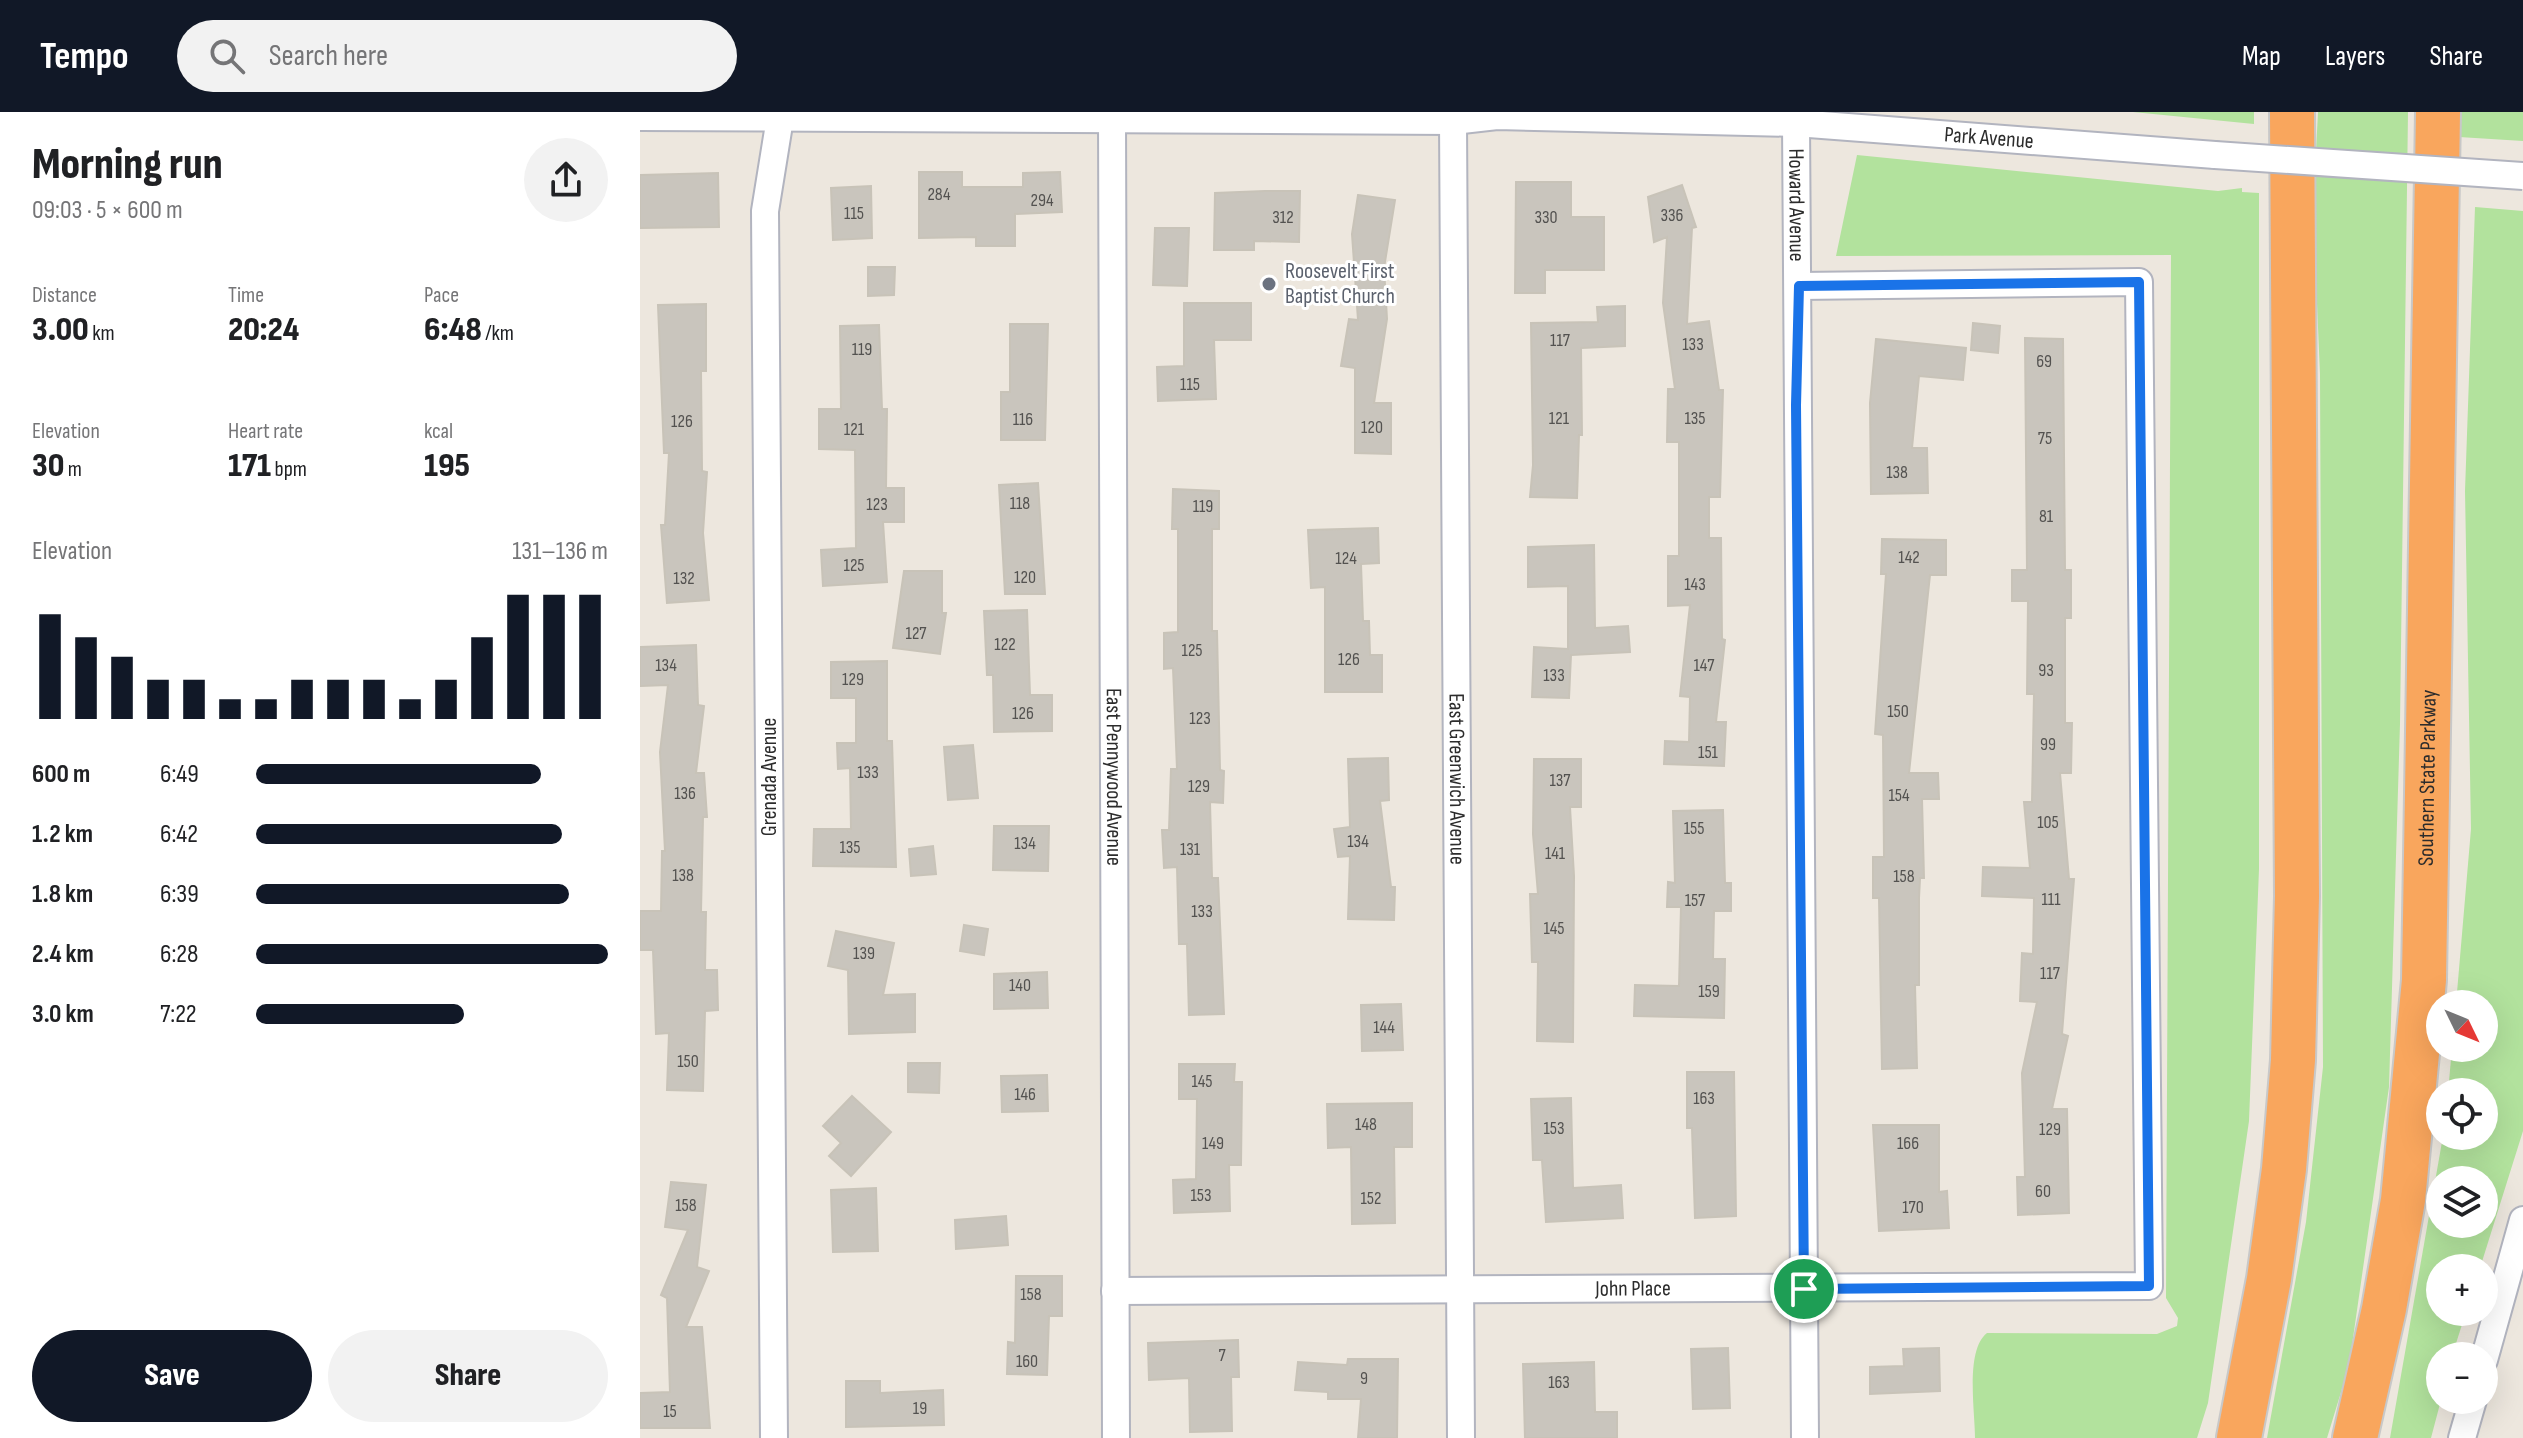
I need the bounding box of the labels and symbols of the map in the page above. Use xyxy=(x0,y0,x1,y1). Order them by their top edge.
street label: Park Avenue xyxy=(1943,121,2035,155)
street label: Howard Avenue xyxy=(1783,148,1810,262)
house number: 284 xyxy=(927,184,951,205)
house number: 294 xyxy=(1031,190,1054,211)
house number: 115 xyxy=(844,203,864,224)
house number: 336 xyxy=(1661,205,1684,226)
house number: 312 xyxy=(1272,207,1294,228)
house number: 330 xyxy=(1534,207,1558,228)
place label: Roosevelt First Baptist Church xyxy=(1285,258,1395,310)
marker: Roosevelt First Baptist Church xyxy=(1260,275,1278,293)
house number: 117 xyxy=(1550,330,1571,351)
house number: 133 xyxy=(1682,334,1704,355)
house number: 119 xyxy=(852,339,872,360)
house number: 69 xyxy=(2036,351,2052,372)
house number: 115 xyxy=(1180,374,1200,395)
house number: 121 xyxy=(1549,408,1570,429)
house number: 135 xyxy=(1684,408,1706,429)
house number: 116 xyxy=(1013,409,1033,430)
house number: 126 xyxy=(671,411,693,432)
house number: 120 xyxy=(1361,417,1383,438)
house number: 121 xyxy=(844,419,865,440)
house number: 75 xyxy=(2038,428,2052,449)
house number: 138 xyxy=(1886,462,1908,483)
house number: 118 xyxy=(1010,493,1030,514)
house number: 123 xyxy=(866,494,888,515)
house number: 119 xyxy=(1193,496,1213,517)
house number: 81 xyxy=(2039,506,2054,527)
house number: 142 xyxy=(1898,547,1920,568)
house number: 124 xyxy=(1335,548,1357,569)
house number: 125 xyxy=(843,555,865,576)
house number: 120 xyxy=(1014,567,1036,588)
house number: 132 xyxy=(673,568,695,589)
house number: 143 xyxy=(1684,574,1706,595)
house number: 127 xyxy=(905,623,927,644)
house number: 122 xyxy=(994,634,1016,655)
house number: 125 xyxy=(1181,640,1203,661)
house number: 126 xyxy=(1338,649,1360,670)
house number: 134 xyxy=(655,655,677,676)
house number: 147 xyxy=(1694,655,1715,676)
house number: 93 xyxy=(2038,660,2054,681)
house number: 133 xyxy=(1543,665,1565,686)
house number: 129 xyxy=(842,669,864,690)
street label: East Pennywood Avenue xyxy=(1100,688,1128,866)
street label: Southern State Parkway xyxy=(2412,689,2442,866)
street label: East Greenwich Avenue xyxy=(1443,693,1471,865)
house number: 150 xyxy=(1887,701,1909,722)
house number: 126 xyxy=(1012,703,1034,724)
house number: 123 xyxy=(1189,708,1211,729)
street label: Grenada Avenue xyxy=(756,718,783,836)
house number: 99 xyxy=(2040,734,2056,755)
house number: 151 xyxy=(1698,742,1719,763)
house number: 133 xyxy=(857,762,879,783)
house number: 137 xyxy=(1549,770,1571,791)
house number: 129 xyxy=(1188,776,1210,797)
house number: 136 xyxy=(674,783,696,804)
house number: 154 xyxy=(1888,785,1910,806)
house number: 105 xyxy=(2037,812,2059,833)
house number: 155 xyxy=(1684,818,1704,839)
house number: 134 xyxy=(1347,831,1369,852)
house number: 134 xyxy=(1014,833,1036,854)
house number: 135 xyxy=(839,837,861,858)
house number: 131 xyxy=(1180,839,1201,860)
house number: 141 xyxy=(1545,843,1566,864)
house number: 138 xyxy=(672,865,694,886)
house number: 158 xyxy=(1893,866,1915,887)
house number: 111 xyxy=(2042,889,2061,910)
house number: 157 xyxy=(1685,890,1706,911)
house number: 133 xyxy=(1191,901,1213,922)
house number: 145 xyxy=(1543,918,1565,939)
house number: 139 xyxy=(853,943,875,964)
house number: 117 xyxy=(2040,963,2061,984)
house number: 140 xyxy=(1009,975,1031,996)
house number: 159 xyxy=(1698,981,1720,1002)
north arrow xyxy=(2426,990,2498,1062)
house number: 144 xyxy=(1373,1017,1395,1038)
house number: 150 xyxy=(677,1051,699,1072)
house number: 145 xyxy=(1191,1071,1213,1092)
house number: 146 xyxy=(1014,1084,1036,1105)
house number: 163 xyxy=(1693,1088,1715,1109)
house number: 148 xyxy=(1355,1114,1377,1135)
house number: 153 xyxy=(1543,1118,1565,1139)
house number: 129 xyxy=(2039,1119,2061,1140)
house number: 149 xyxy=(1202,1133,1224,1154)
house number: 166 xyxy=(1897,1133,1919,1154)
house number: 60 xyxy=(2035,1181,2051,1202)
house number: 153 xyxy=(1190,1185,1212,1206)
house number: 152 xyxy=(1361,1188,1381,1209)
house number: 158 xyxy=(675,1195,697,1216)
house number: 170 xyxy=(1902,1197,1924,1218)
pin xyxy=(1770,1255,1838,1323)
street label: John Place xyxy=(1594,1275,1671,1302)
house number: 158 xyxy=(1020,1284,1042,1305)
house number: 7 xyxy=(1218,1345,1226,1366)
house number: 160 xyxy=(1016,1351,1038,1372)
house number: 9 xyxy=(1360,1368,1368,1389)
house number: 163 xyxy=(1548,1372,1570,1393)
house number: 19 xyxy=(913,1398,927,1419)
house number: 15 xyxy=(663,1401,677,1422)

